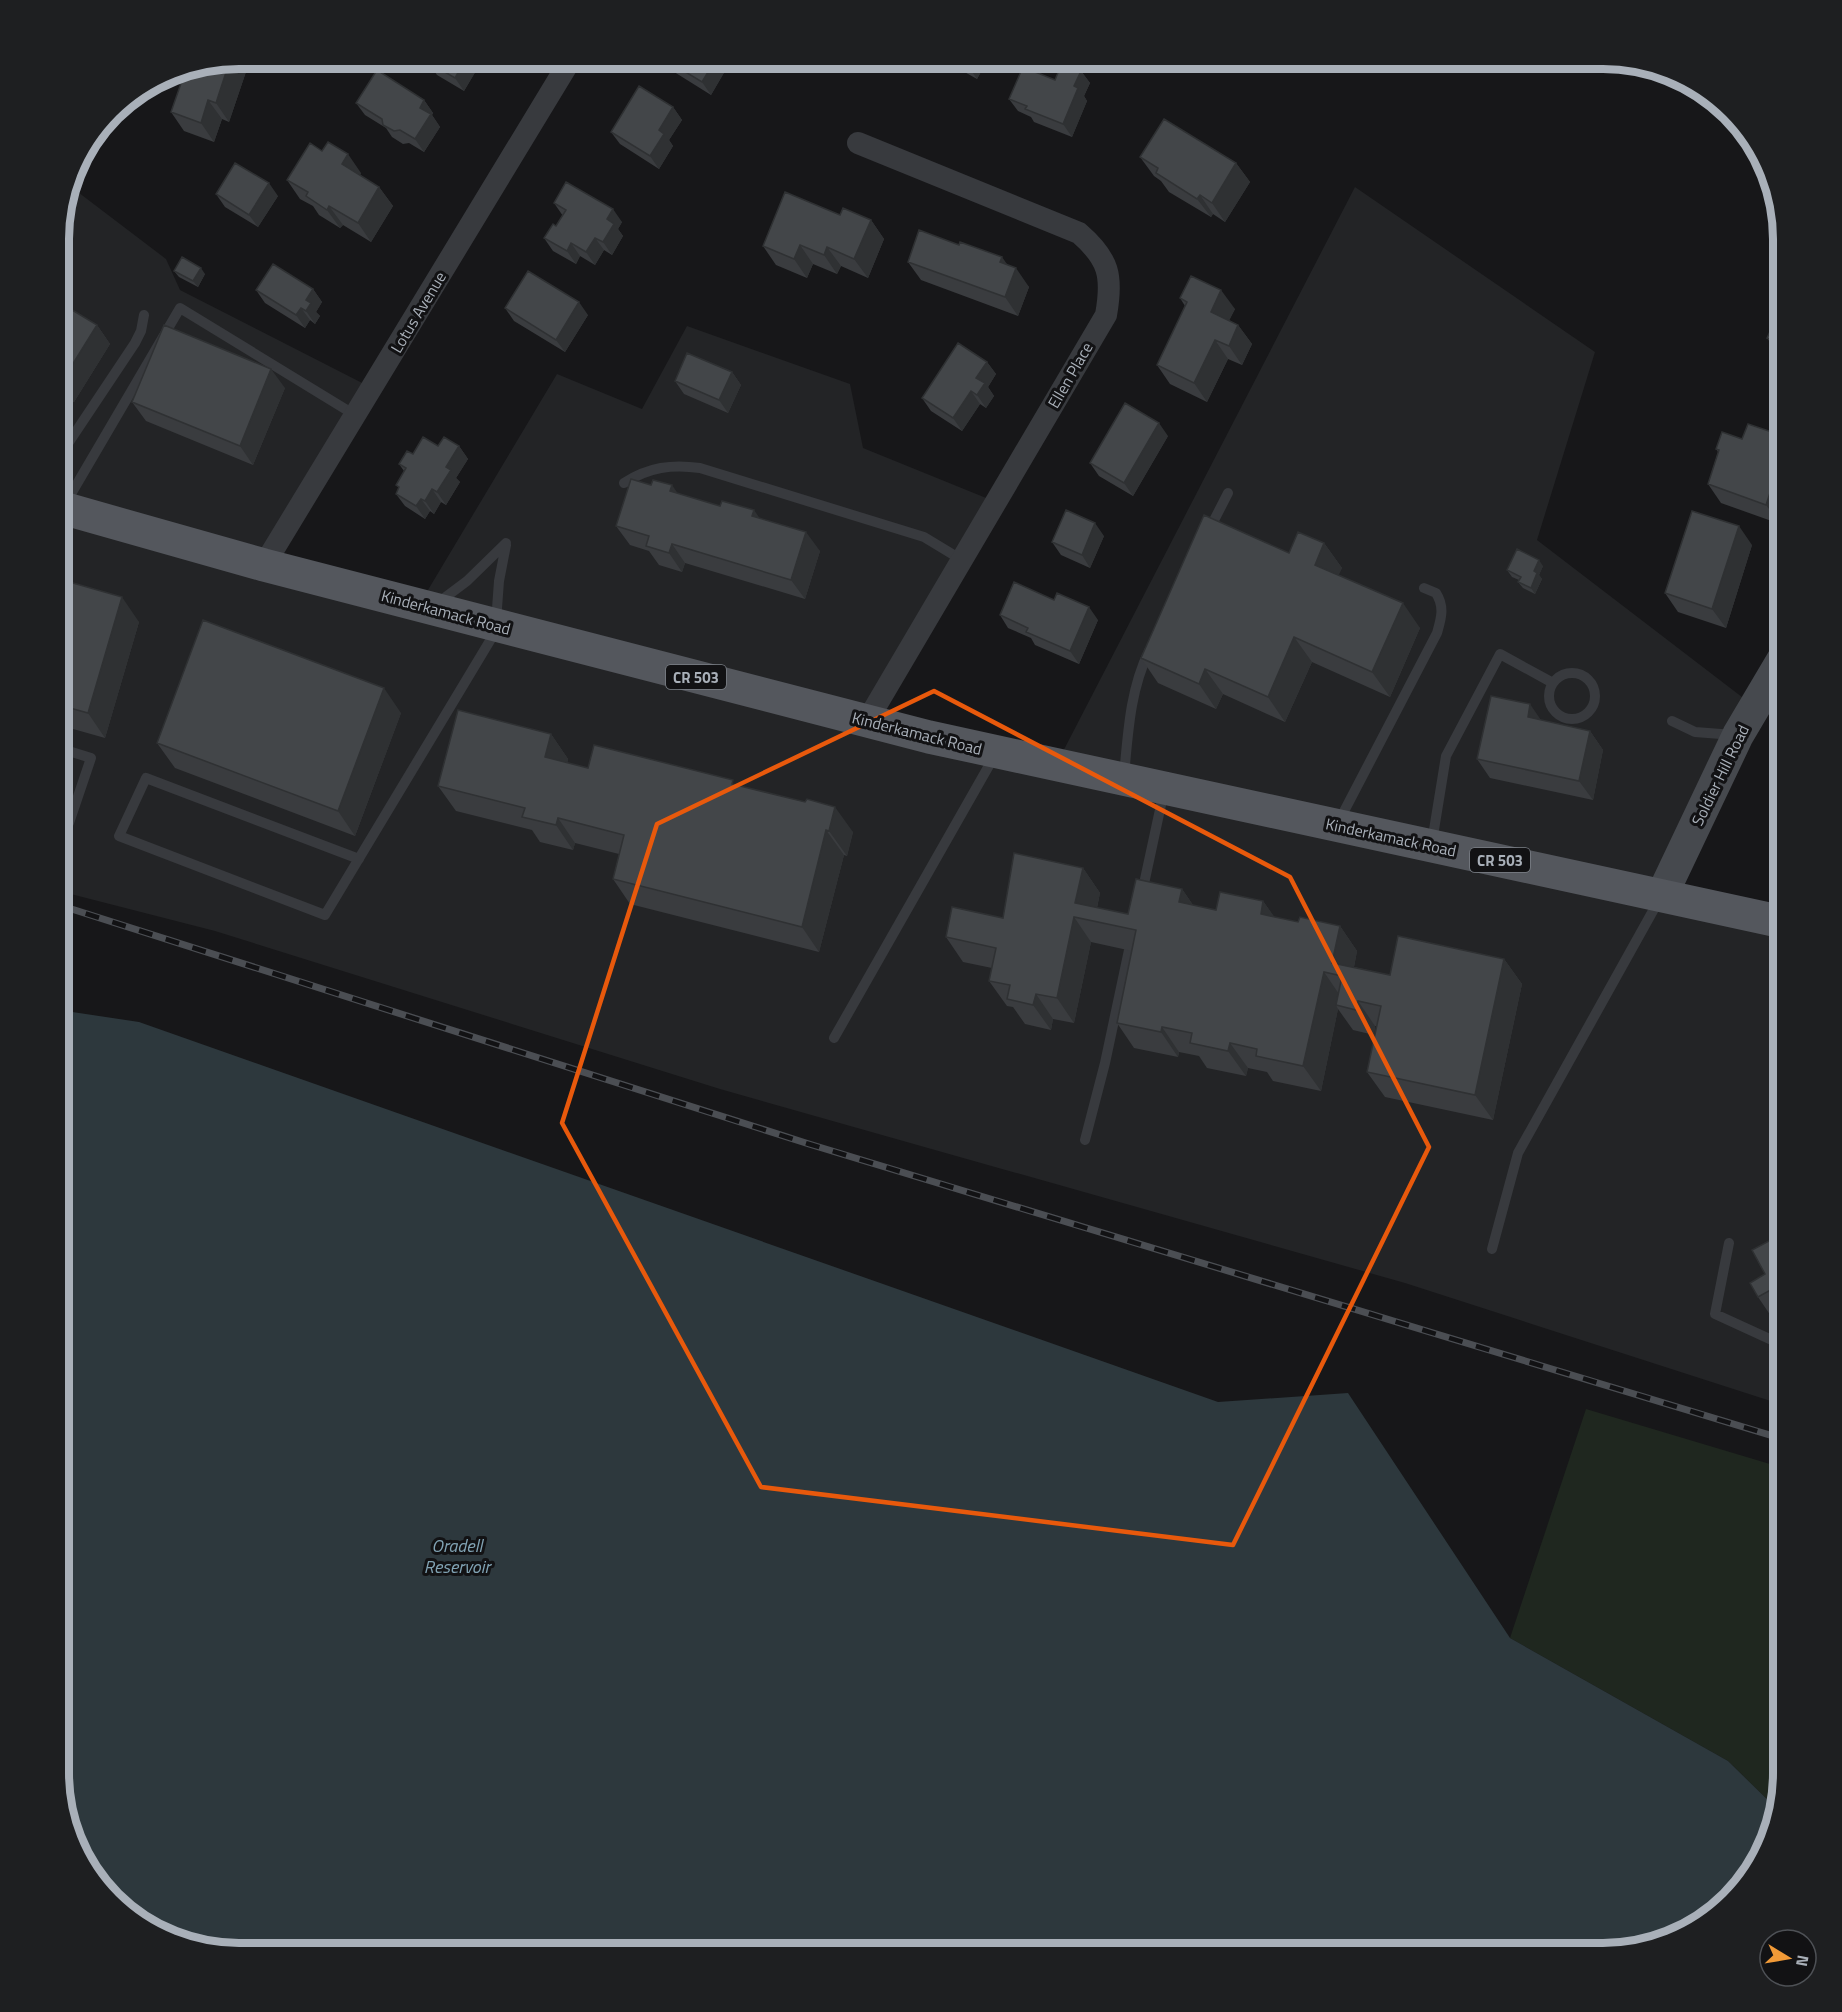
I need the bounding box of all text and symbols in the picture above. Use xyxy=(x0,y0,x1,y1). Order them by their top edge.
street label: Lotus Avenue xyxy=(384,267,452,357)
street label: Ellen Place xyxy=(1041,338,1099,412)
street label: Kinderkamack Road xyxy=(379,583,513,641)
road number: CR 503 xyxy=(666,665,726,689)
street label: Kinderkamack Road xyxy=(850,705,984,761)
street label: Soldier Hill Road xyxy=(1685,720,1755,830)
street label: Kinderkamack Road xyxy=(1323,811,1459,863)
road number: CR 503 xyxy=(1470,848,1530,872)
water label: Oradell Reservoir xyxy=(424,1532,492,1580)
north arrow xyxy=(1758,1928,1818,1988)
text: N xyxy=(1790,1953,1816,1969)

